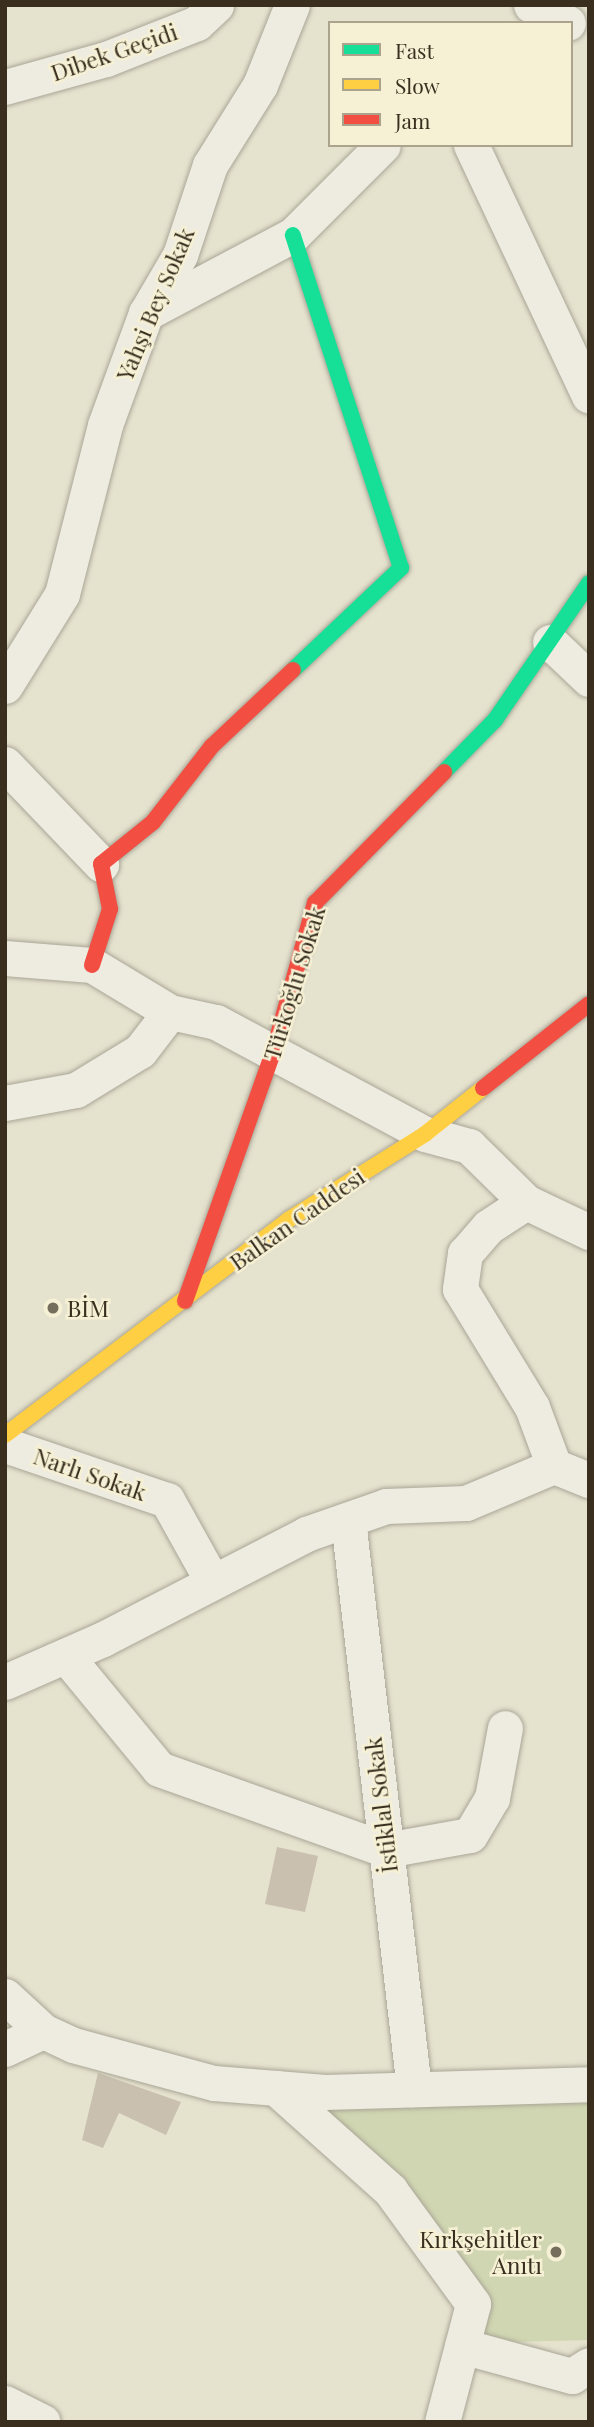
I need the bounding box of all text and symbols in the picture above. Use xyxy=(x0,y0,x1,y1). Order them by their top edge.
street label: Dibek Geçidi xyxy=(47,17,181,87)
legend xyxy=(328,21,573,147)
text: Fast xyxy=(395,36,434,64)
text: Slow xyxy=(395,71,440,99)
text: Jam xyxy=(395,106,431,134)
street label: Yahşi Bey Sokak xyxy=(110,223,200,385)
street label: Türkoğlu Sokak xyxy=(257,903,331,1063)
street label: Balkan Caddesi xyxy=(224,1162,370,1276)
place label: BİM xyxy=(67,1294,109,1322)
marker: BİM xyxy=(45,1300,61,1316)
street label: Narlı Sokak xyxy=(30,1442,150,1506)
street label: İstiklal Sokak xyxy=(359,1736,403,1874)
place label: Kırkşehitler Anıtı xyxy=(419,2225,542,2279)
marker: Kırkşehitler Anıtı xyxy=(548,2244,564,2260)

